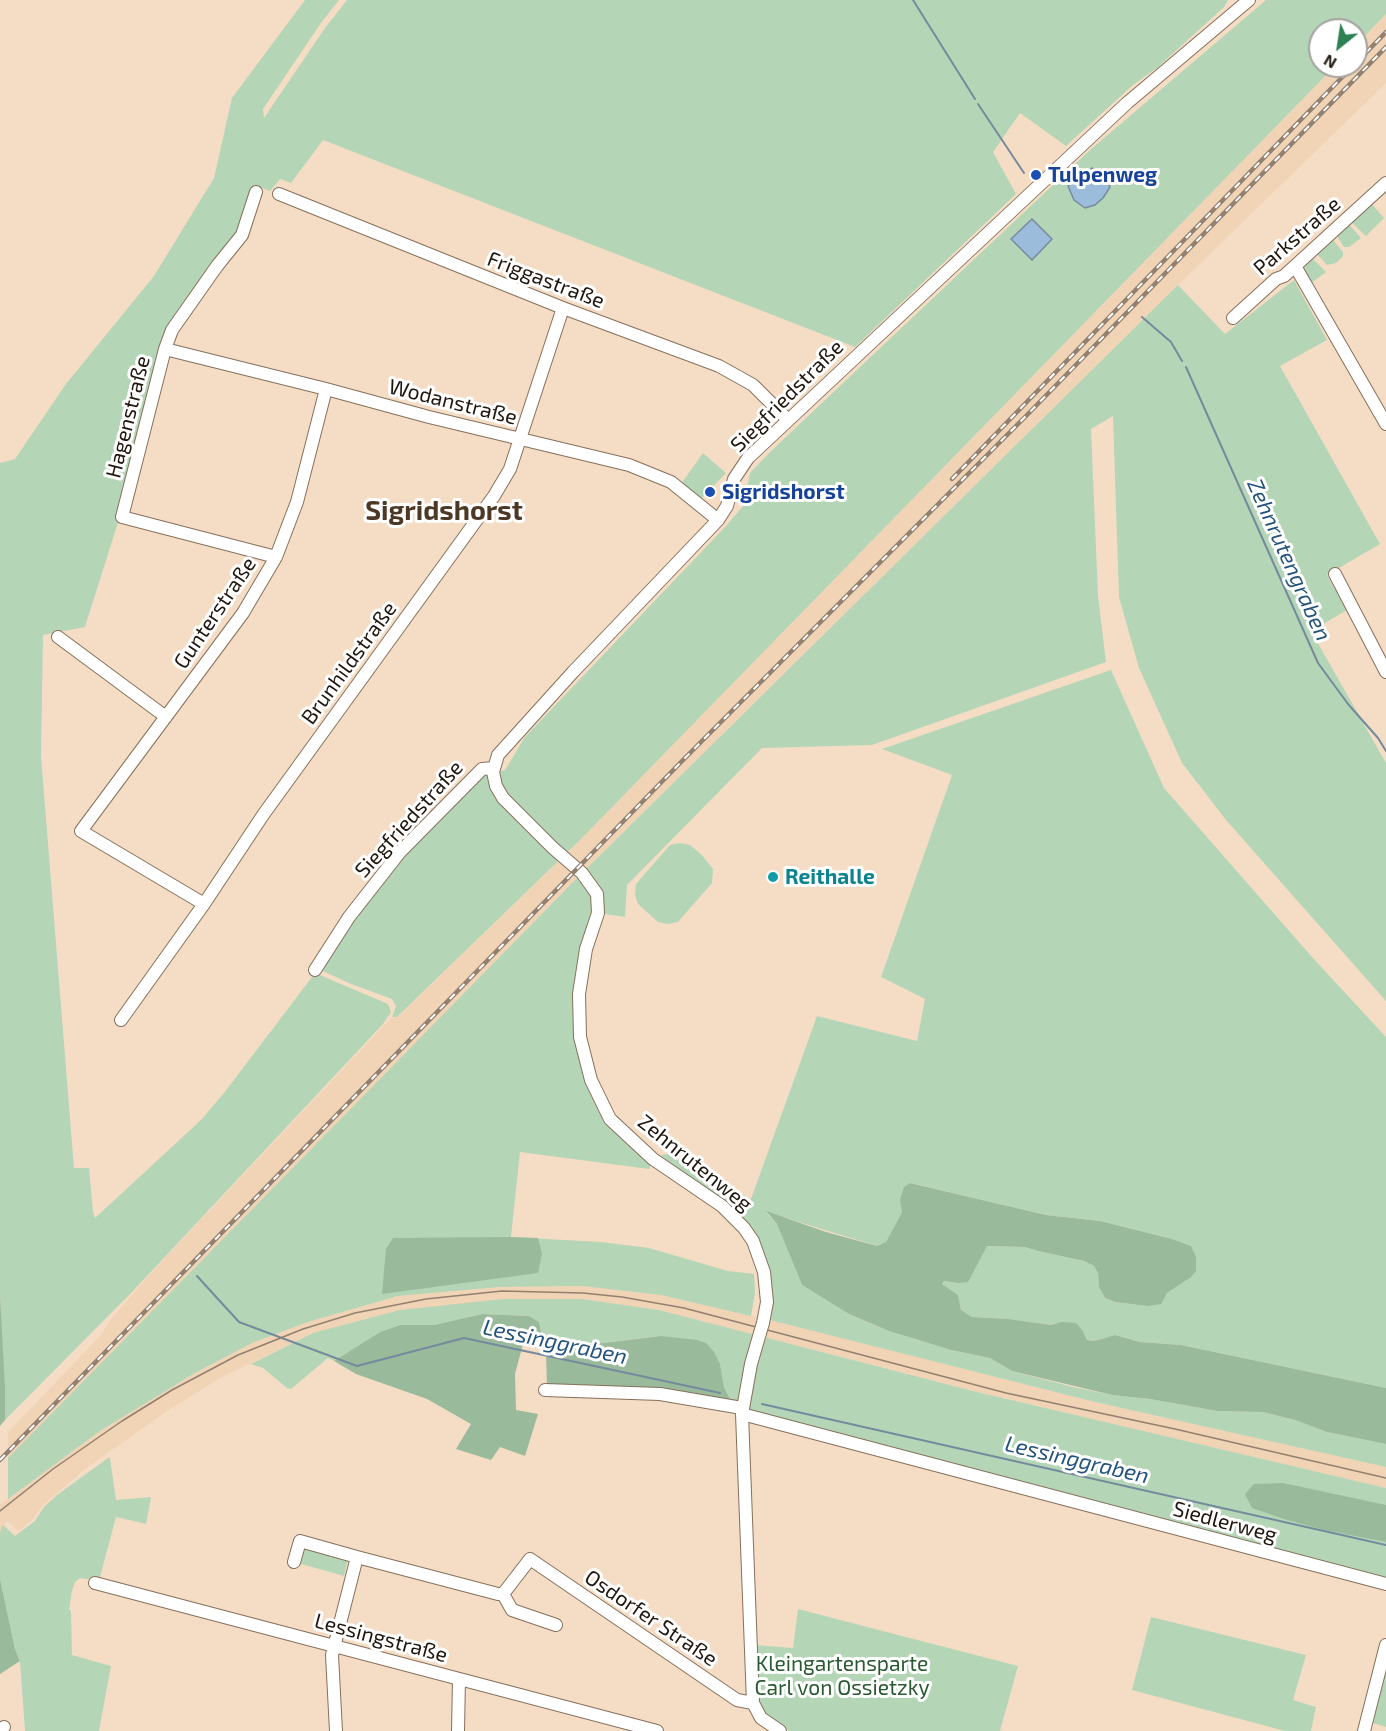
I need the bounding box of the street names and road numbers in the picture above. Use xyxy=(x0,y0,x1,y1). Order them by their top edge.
street label: Parkstraße xyxy=(1248,191,1346,281)
street label: Friggastraße xyxy=(484,246,608,314)
street label: Siegfriedstraße xyxy=(725,334,849,458)
street label: Hagenstraße xyxy=(101,353,155,481)
street label: Wodanstraße xyxy=(386,374,520,430)
street label: Gunterstraße xyxy=(168,552,262,674)
street label: Brunhildstraße xyxy=(296,597,402,729)
street label: Siegfriedstraße xyxy=(350,755,468,883)
street label: Zehnrutenweg xyxy=(633,1109,757,1217)
street label: Siedlerweg xyxy=(1170,1496,1280,1548)
street label: Osdorfer Straße xyxy=(580,1564,722,1672)
street label: Lessingstraße xyxy=(312,1608,450,1668)

